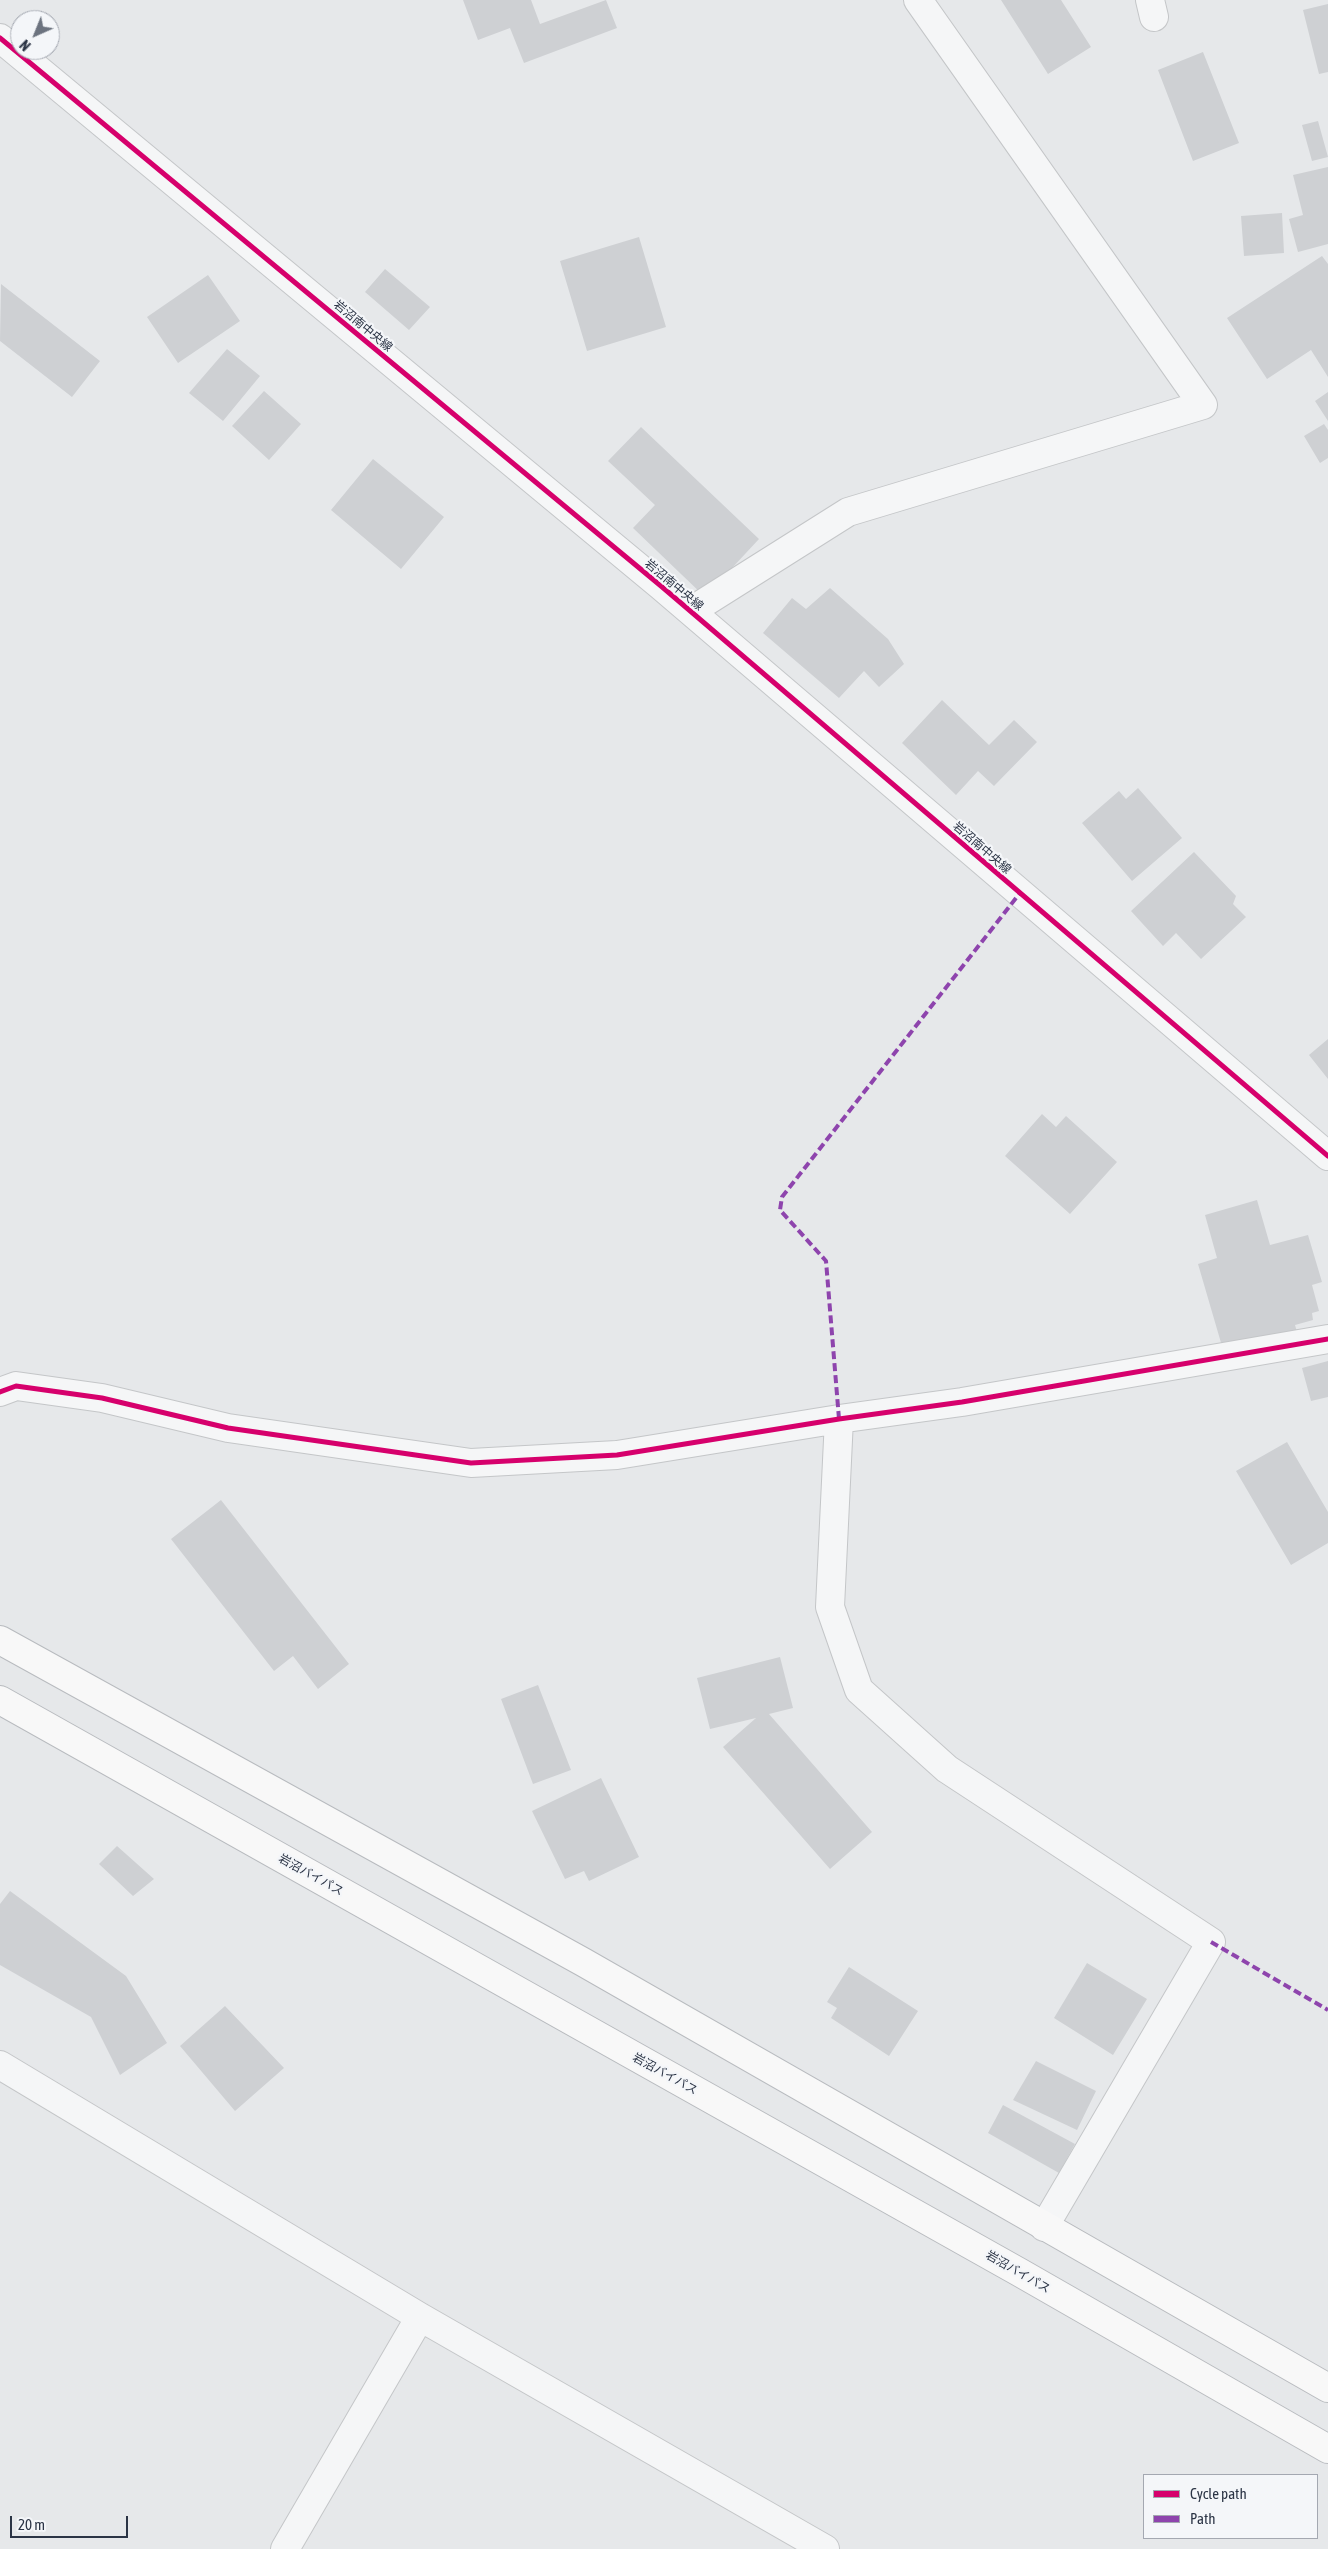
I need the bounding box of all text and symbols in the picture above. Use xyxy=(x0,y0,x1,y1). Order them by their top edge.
north arrow xyxy=(10,10,60,60)
text: N xyxy=(17,36,34,54)
street label: 岩沼南中央線 xyxy=(331,297,395,355)
street label: 岩沼南中央線 xyxy=(642,556,706,614)
street label: 岩沼南中央線 xyxy=(950,819,1014,877)
street label: 岩沼バイパス xyxy=(276,1851,346,1899)
street label: 岩沼バイパス xyxy=(630,2050,700,2098)
street label: 岩沼バイパス xyxy=(983,2248,1053,2296)
legend xyxy=(1143,2474,1318,2539)
text: Cycle path xyxy=(1190,2485,1247,2502)
scale bar xyxy=(12,2506,130,2538)
text: Path xyxy=(1190,2510,1216,2527)
text: 20 m xyxy=(18,2516,45,2533)

